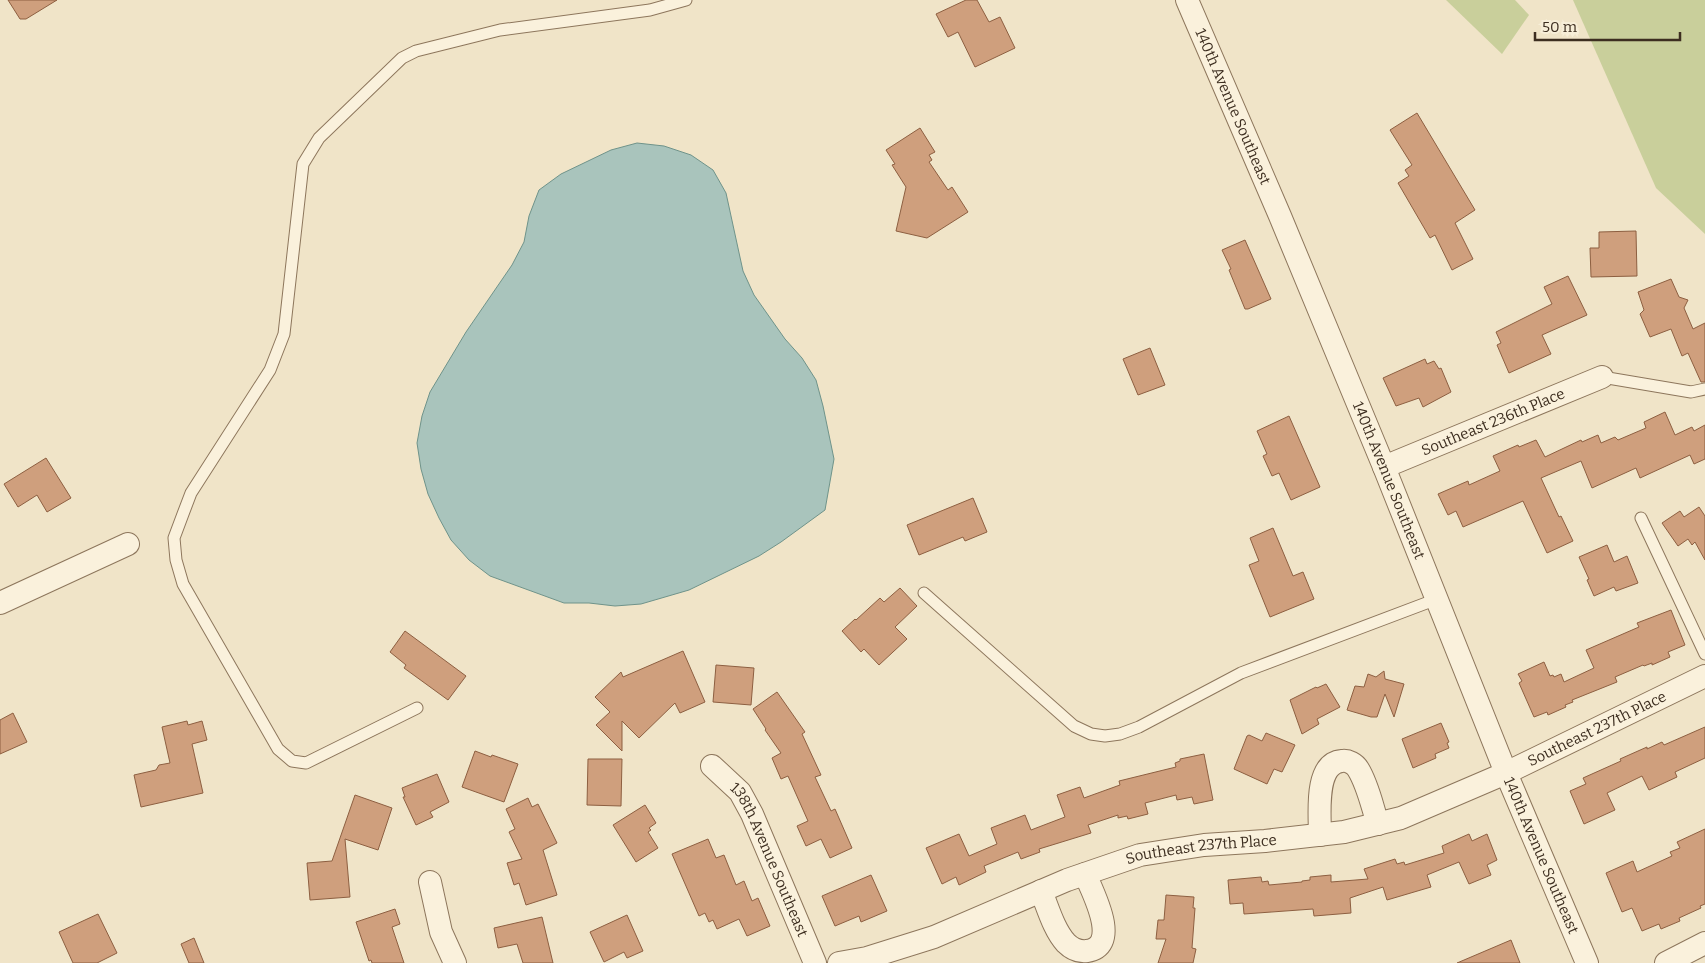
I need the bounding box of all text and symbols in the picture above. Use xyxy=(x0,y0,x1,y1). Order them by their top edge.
scale bar xyxy=(1535,10,1680,42)
text: 50 m xyxy=(1542,18,1578,36)
street label: 140th Avenue Southeast xyxy=(1191,26,1275,188)
street label: Southeast 236th Place xyxy=(1419,384,1567,460)
street label: 140th Avenue Southeast xyxy=(1349,399,1429,562)
street label: Southeast 237th Place xyxy=(1525,687,1669,770)
street label: 140th Avenue Southeast xyxy=(1500,775,1583,937)
street label: 138th Avenue Southeast xyxy=(727,779,812,940)
street label: Southeast 237th Place xyxy=(1123,831,1278,868)

